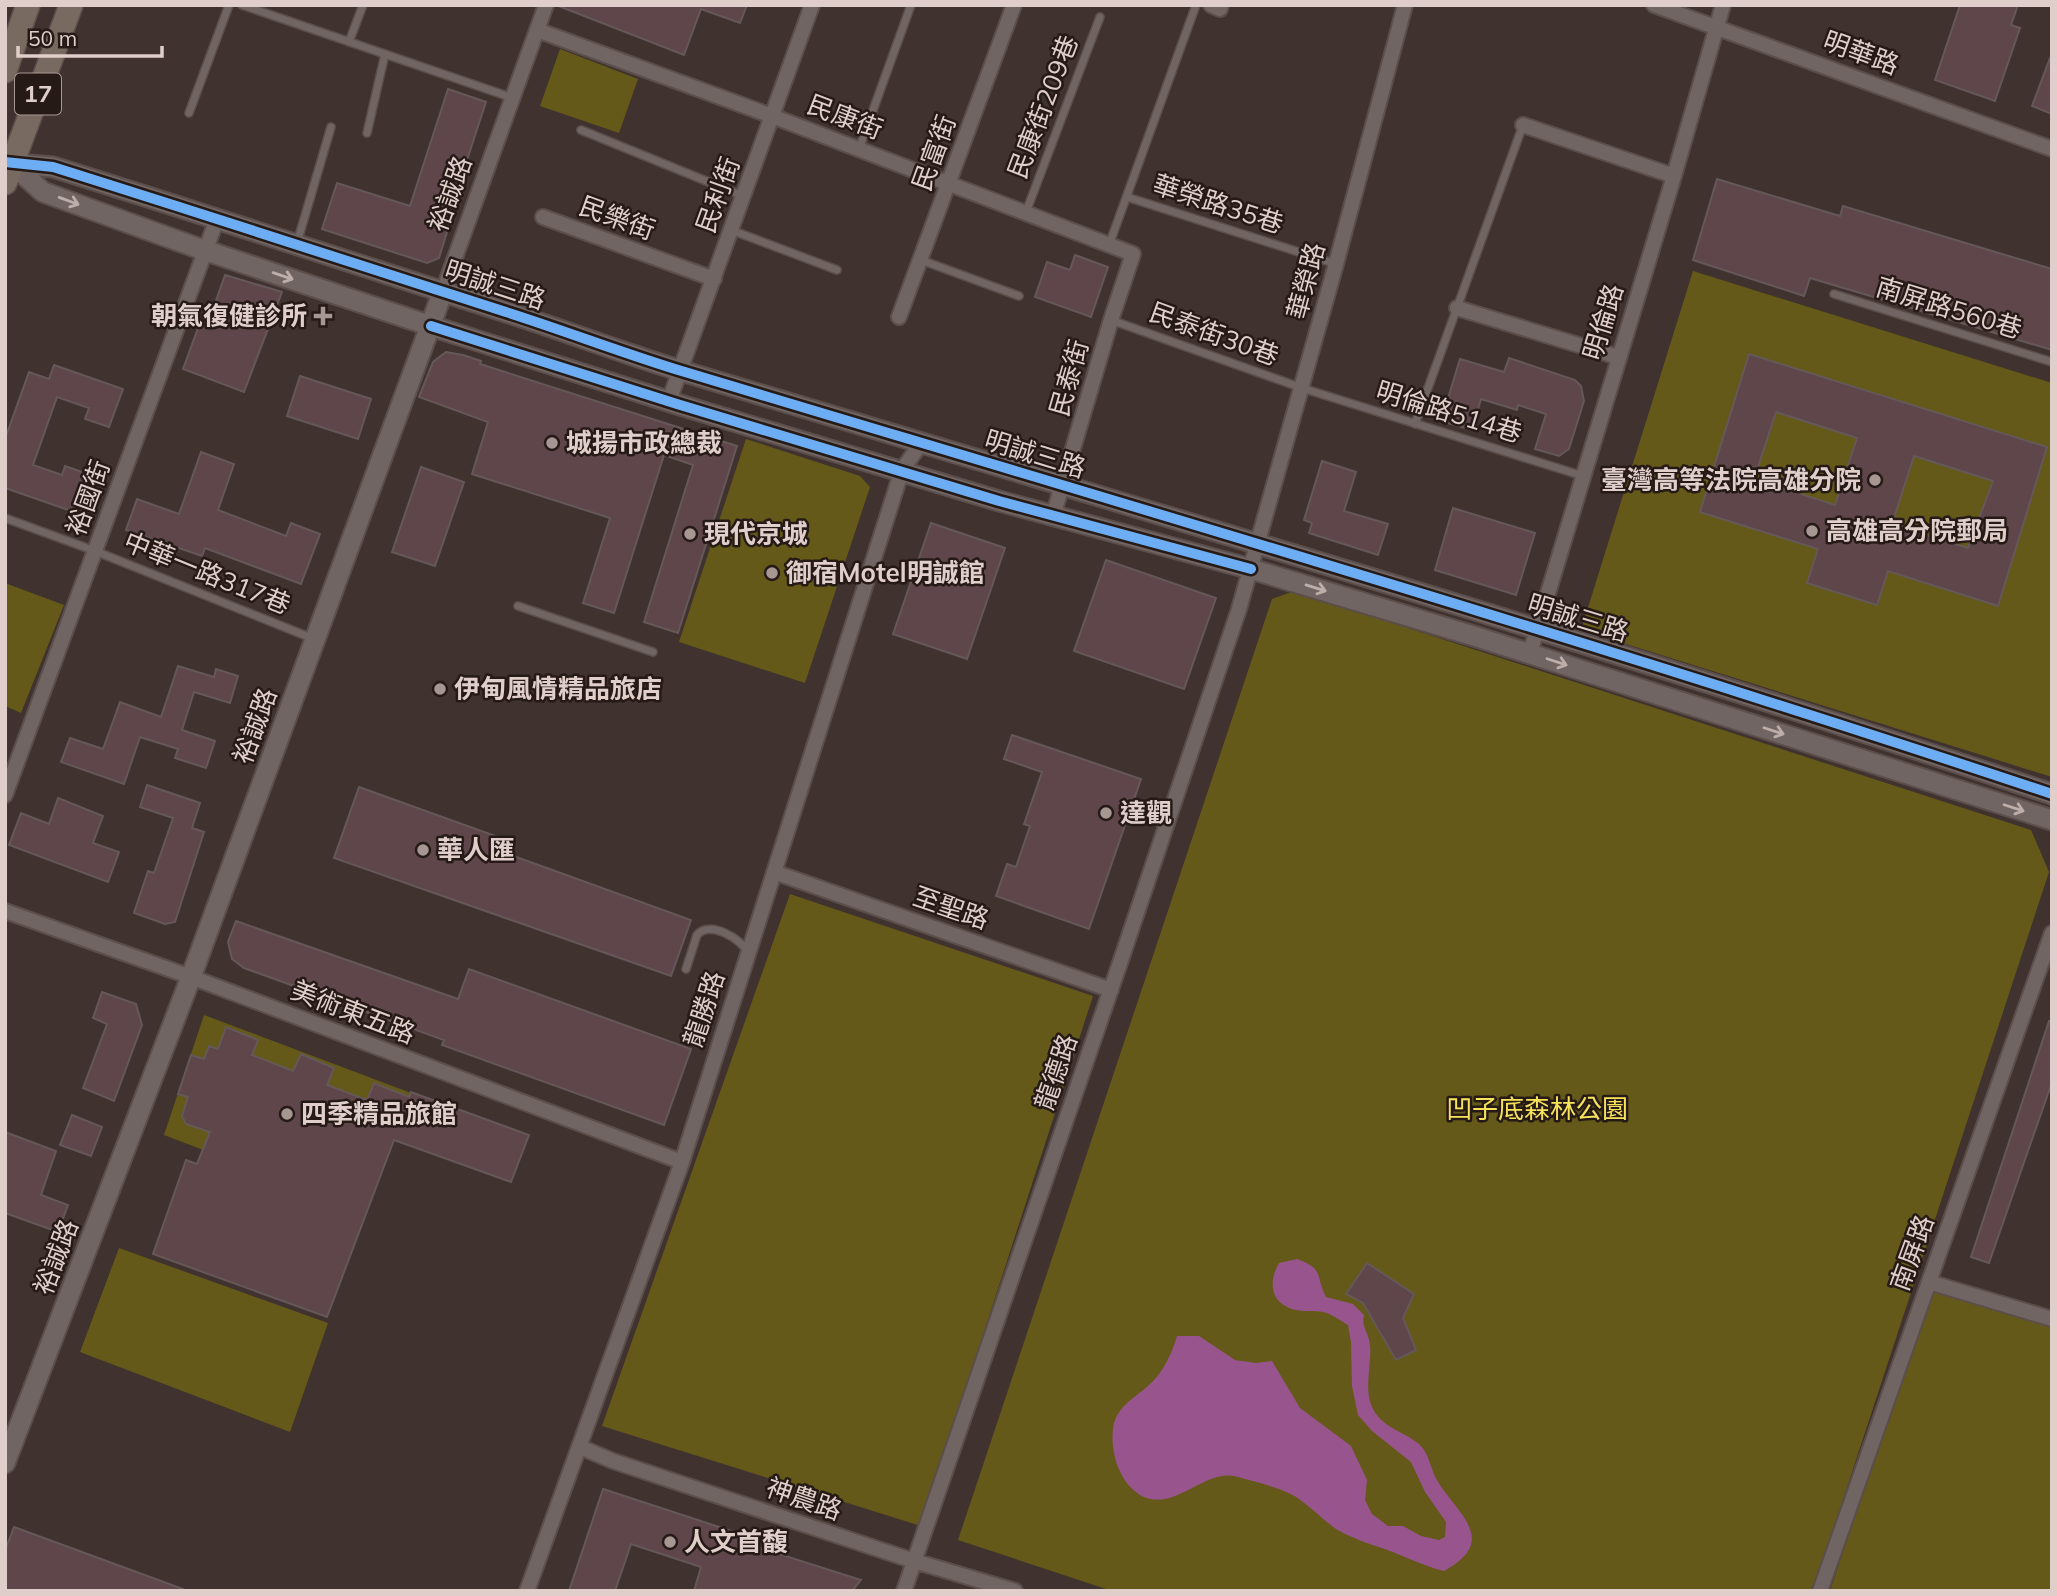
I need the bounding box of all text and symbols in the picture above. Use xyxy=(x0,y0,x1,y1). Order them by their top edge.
scale bar xyxy=(18,14,161,58)
street label: 明華路 xyxy=(1819,24,1903,81)
text: 50 m xyxy=(28,25,77,51)
street label: 民康街209巷 xyxy=(1000,31,1085,183)
road number: 17 xyxy=(15,74,61,114)
street label: 民康街 xyxy=(803,87,888,146)
street label: 民富街 xyxy=(905,111,962,195)
street label: 裕誠路 xyxy=(421,152,478,236)
street label: 民利街 xyxy=(689,153,746,237)
street label: 華榮路35巷 xyxy=(1149,167,1288,240)
street label: 民樂街 xyxy=(575,189,659,246)
one-way arrow xyxy=(57,196,79,208)
street label: 華榮路 xyxy=(1279,239,1332,323)
street label: 明誠三路 xyxy=(441,253,550,316)
street label: 南屏路560巷 xyxy=(1872,270,2026,345)
one-way arrow xyxy=(272,271,294,283)
street label: 明倫路 xyxy=(1575,280,1630,364)
street label: 民泰街30巷 xyxy=(1145,295,1283,372)
place label: 朝氣復健診所 xyxy=(151,299,307,332)
marker: 朝氣復健診所 xyxy=(313,306,333,326)
street label: 民泰街 xyxy=(1042,336,1095,420)
street label: 明倫路514巷 xyxy=(1372,374,1526,449)
street label: 明誠三路 xyxy=(981,423,1090,485)
place label: 城揚市政總裁 xyxy=(566,426,722,459)
marker: 城揚市政總裁 xyxy=(544,435,560,451)
street label: 裕國街 xyxy=(59,456,116,540)
place label: 臺灣高等法院高雄分院 xyxy=(1601,463,1861,496)
marker: 臺灣高等法院高雄分院 xyxy=(1867,472,1883,488)
place label: 高雄高分院郵局 xyxy=(1826,514,2008,547)
place label: 現代京城 xyxy=(704,517,808,550)
marker: 高雄高分院郵局 xyxy=(1804,523,1820,539)
street label: 中華一路317巷 xyxy=(119,524,295,621)
marker: 現代京城 xyxy=(682,526,698,542)
place label: 御宿Motel明誠館 xyxy=(786,556,985,589)
marker: 御宿Motel明誠館 xyxy=(764,565,780,581)
one-way arrow xyxy=(1305,583,1327,596)
street label: 明誠三路 xyxy=(1524,587,1633,649)
one-way arrow xyxy=(1546,656,1568,669)
place label: 伊甸風情精品旅店 xyxy=(454,672,662,705)
marker: 伊甸風情精品旅店 xyxy=(432,681,448,697)
street label: 裕誠路 xyxy=(226,684,283,768)
one-way arrow xyxy=(1763,725,1785,738)
place label: 達觀 xyxy=(1120,796,1172,829)
one-way arrow xyxy=(2003,802,2025,815)
marker: 達觀 xyxy=(1098,805,1114,821)
place label: 華人匯 xyxy=(437,833,515,866)
marker: 華人匯 xyxy=(415,842,431,858)
street label: 至聖路 xyxy=(909,879,993,936)
street label: 龍勝路 xyxy=(676,967,731,1051)
street label: 美術東五路 xyxy=(287,973,420,1050)
street label: 龍德路 xyxy=(1027,1030,1084,1114)
park label: 凹子底森林公園 xyxy=(1446,1092,1628,1125)
place label: 四季精品旅館 xyxy=(301,1097,457,1130)
marker: 四季精品旅館 xyxy=(279,1106,295,1122)
street label: 南屏路 xyxy=(1883,1211,1940,1295)
street label: 裕誠路 xyxy=(26,1214,85,1299)
street label: 神農路 xyxy=(762,1470,846,1527)
place label: 人文首馥 xyxy=(684,1525,788,1558)
marker: 人文首馥 xyxy=(662,1534,678,1550)

